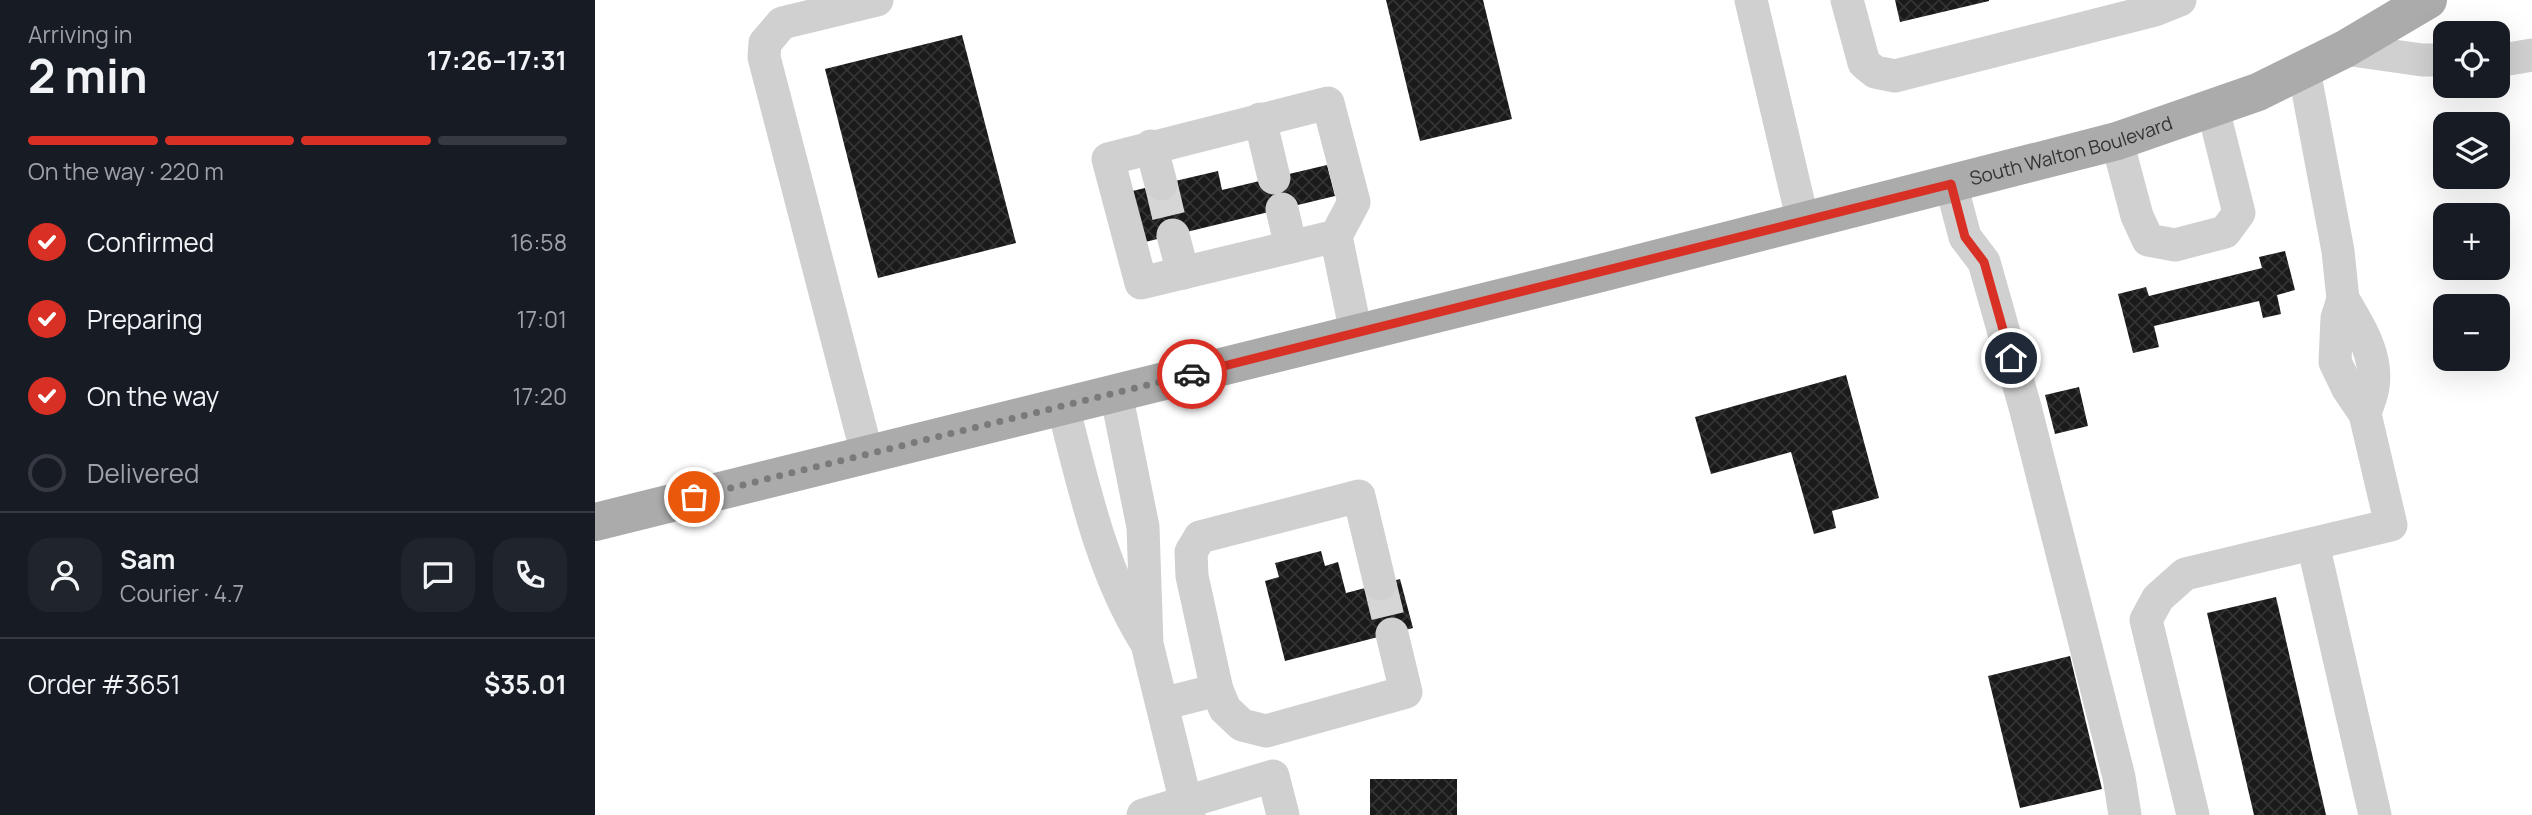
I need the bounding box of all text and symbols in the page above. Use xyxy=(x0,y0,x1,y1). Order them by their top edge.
text: Arriving in xyxy=(28,18,133,50)
map controls xyxy=(2433,21,2510,371)
button: locate xyxy=(2433,21,2510,98)
text: 17:26–17:31 xyxy=(427,42,567,78)
text: 2 min xyxy=(28,44,148,107)
street label: South Walton Boulevard xyxy=(1967,110,2176,191)
button: layers xyxy=(2433,112,2510,189)
text: On the way · 220 m xyxy=(28,155,224,187)
button: + xyxy=(2433,203,2510,280)
icon: check xyxy=(28,223,66,261)
text: Confirmed xyxy=(87,224,214,260)
text: 16:58 xyxy=(510,226,567,258)
button: − xyxy=(2433,294,2510,371)
icon: check xyxy=(28,300,66,338)
text: Preparing xyxy=(87,301,203,337)
text: 17:01 xyxy=(517,303,567,335)
pin xyxy=(1981,328,2041,388)
courier xyxy=(1157,339,1227,409)
icon: home xyxy=(1992,339,2030,377)
icon: car xyxy=(1173,355,1211,393)
icon: check xyxy=(28,377,66,415)
text: On the way xyxy=(87,378,219,414)
text: 17:20 xyxy=(512,380,567,412)
text: Delivered xyxy=(87,455,199,491)
pin xyxy=(664,467,724,527)
icon: bag xyxy=(675,478,713,516)
button: person xyxy=(28,538,102,612)
button: chat xyxy=(401,538,475,612)
button: phone xyxy=(493,538,567,612)
text: Sam xyxy=(120,541,175,577)
text: Courier · 4.7 xyxy=(120,577,244,609)
text: Order #3651 xyxy=(28,666,181,702)
text: $35.01 xyxy=(484,666,567,702)

